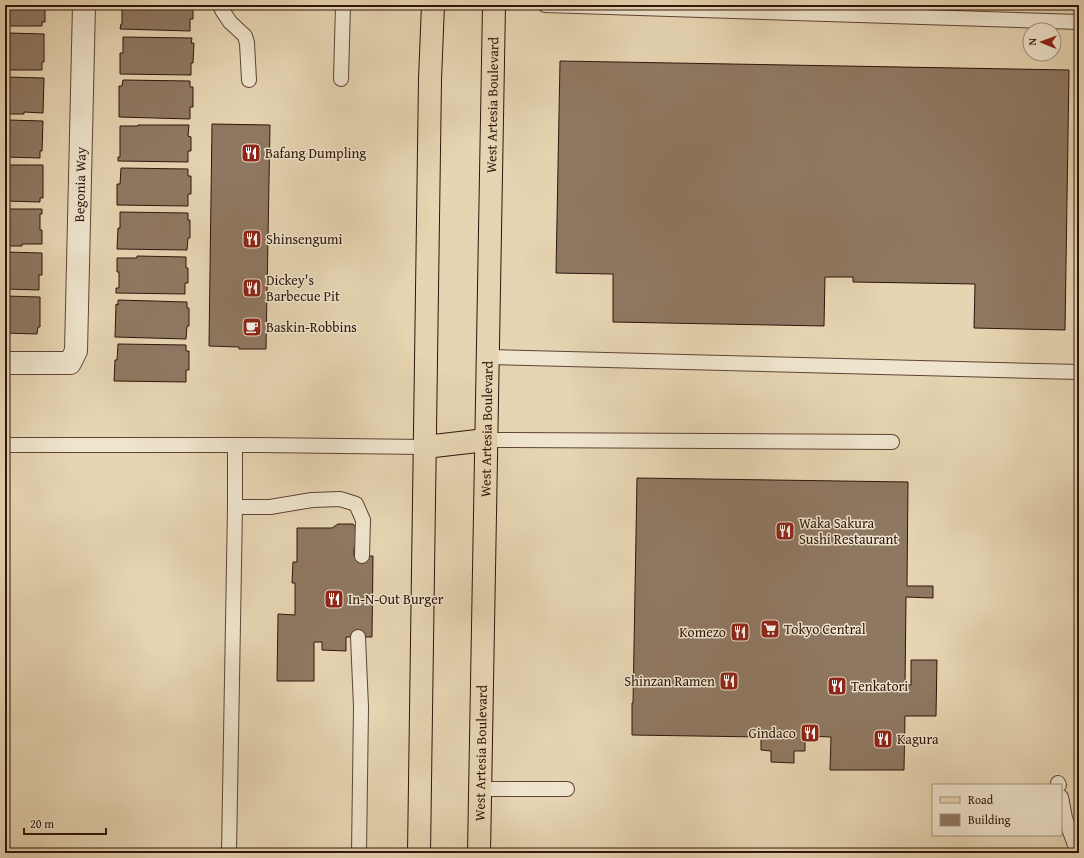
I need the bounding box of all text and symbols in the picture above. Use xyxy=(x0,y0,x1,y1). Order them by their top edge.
north arrow xyxy=(1022,22,1062,62)
street label: West Artesia Boulevard xyxy=(481,36,503,173)
text: N xyxy=(1024,37,1040,46)
restaurant icon: Bafang Dumpling xyxy=(240,142,262,164)
place label: Bafang Dumpling xyxy=(265,143,366,163)
street label: Begonia Way xyxy=(69,147,91,222)
restaurant icon: Shinsengumi xyxy=(241,228,263,250)
place label: Shinsengumi xyxy=(266,229,342,249)
place label: Dickey's Barbecue Pit xyxy=(266,270,340,306)
restaurant icon: Dickey's Barbecue Pit xyxy=(241,277,263,299)
cafe icon: Baskin-Robbins xyxy=(241,316,263,338)
place label: Baskin-Robbins xyxy=(266,317,357,337)
street label: West Artesia Boulevard xyxy=(475,360,498,497)
place label: Waka Sakura Sushi Restaurant xyxy=(799,513,898,549)
restaurant icon: Waka Sakura Sushi Restaurant xyxy=(774,520,796,542)
restaurant icon: In-N-Out Burger xyxy=(323,588,345,610)
place label: In-N-Out Burger xyxy=(348,589,444,609)
supermarket icon: Tokyo Central xyxy=(759,618,781,640)
place label: Tokyo Central xyxy=(784,619,866,639)
restaurant icon: Komezo xyxy=(729,621,751,643)
place label: Komezo xyxy=(679,622,726,642)
restaurant icon: Shinzan Ramen xyxy=(718,670,740,692)
place label: Shinzan Ramen xyxy=(624,671,715,691)
restaurant icon: Tenkatori xyxy=(826,675,848,697)
place label: Tenkatori xyxy=(851,676,908,696)
street label: West Artesia Boulevard xyxy=(470,684,492,821)
restaurant icon: Gindaco xyxy=(799,722,821,744)
place label: Gindaco xyxy=(749,723,796,743)
restaurant icon: Kagura xyxy=(872,728,894,750)
place label: Kagura xyxy=(897,729,939,749)
legend xyxy=(932,784,1062,836)
text: Road xyxy=(968,791,994,808)
scale bar xyxy=(24,810,106,836)
text: Building xyxy=(968,811,1011,828)
text: 20 m xyxy=(30,815,54,832)

